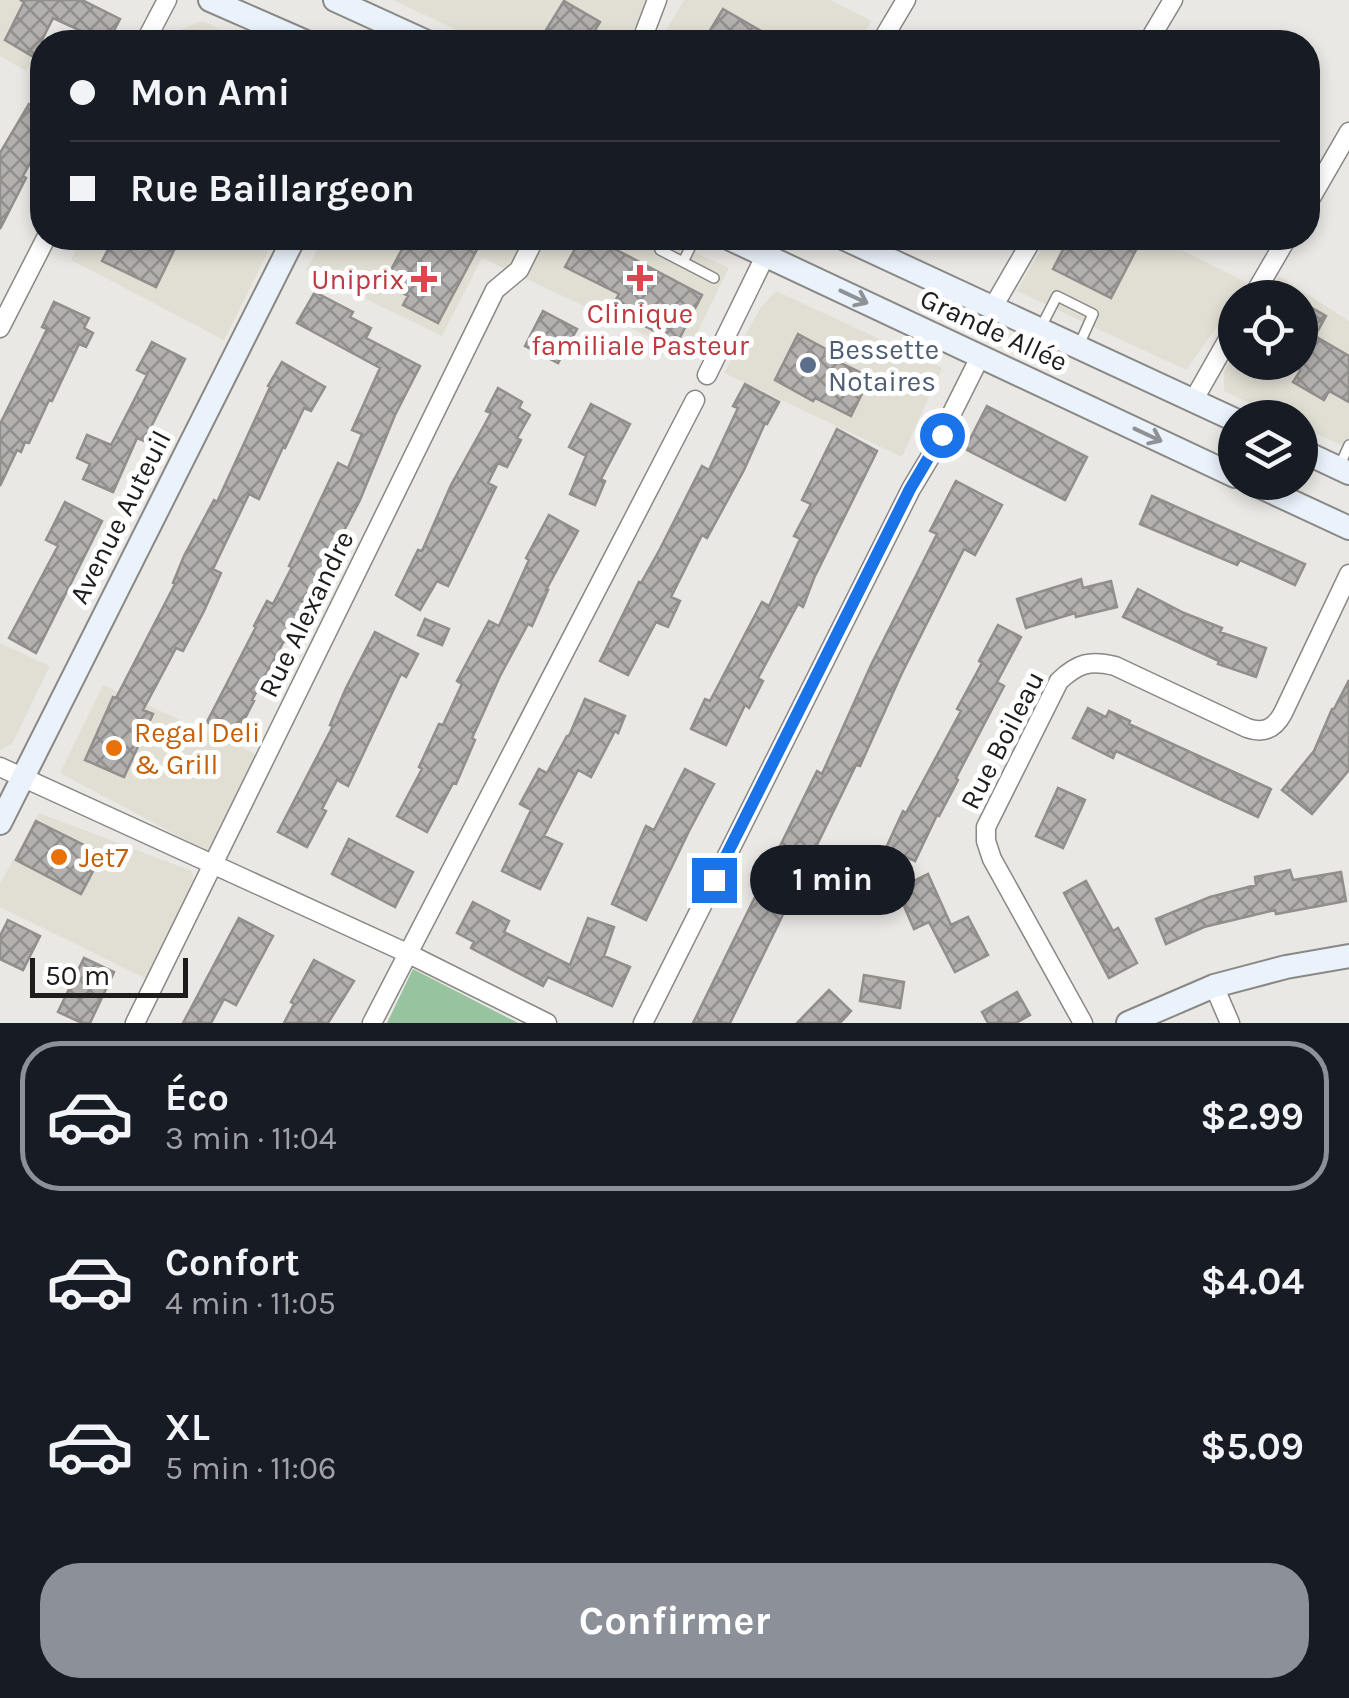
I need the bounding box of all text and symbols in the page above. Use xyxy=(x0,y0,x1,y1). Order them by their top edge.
text: Mon Ami xyxy=(130,70,290,115)
text: Rue Baillargeon xyxy=(130,166,415,211)
place label: Uniprix xyxy=(311,263,404,296)
marker: Clinique familiale Pasteur xyxy=(627,265,653,291)
marker: Uniprix xyxy=(413,268,435,290)
map controls xyxy=(1218,280,1318,500)
button: locate xyxy=(1218,280,1318,380)
street label: Grande Allée xyxy=(915,282,1073,378)
one-way arrow xyxy=(838,289,868,308)
place label: Clinique familiale Pasteur xyxy=(531,297,750,362)
place label: Bessette Notaires xyxy=(828,333,939,398)
marker: Bessette Notaires xyxy=(797,354,819,376)
button: layers xyxy=(1218,400,1318,500)
route start xyxy=(920,413,965,458)
street label: Avenue Auteuil xyxy=(62,425,178,609)
one-way arrow xyxy=(1133,427,1163,446)
street label: Rue Alexandre xyxy=(251,525,361,703)
street label: Rue Boileau xyxy=(953,665,1051,815)
place label: Regal Deli & Grill xyxy=(134,716,260,781)
marker: Regal Deli & Grill xyxy=(103,737,125,759)
place label: Jet7 xyxy=(79,841,128,874)
callout: 1 min xyxy=(749,845,914,915)
marker: Jet7 xyxy=(48,846,70,868)
route end xyxy=(692,858,737,903)
text: 1 min xyxy=(792,861,873,898)
scale bar xyxy=(30,953,188,998)
text: 50 m xyxy=(45,959,110,992)
icon: car xyxy=(45,1071,135,1161)
text: Éco xyxy=(165,1075,229,1120)
text: $2.99 xyxy=(1200,1094,1304,1139)
text: 3 min · 11:04 xyxy=(165,1120,337,1157)
icon: car xyxy=(45,1236,135,1326)
text: Confort xyxy=(165,1240,300,1285)
text: $4.04 xyxy=(1200,1259,1304,1304)
text: 4 min · 11:05 xyxy=(165,1285,336,1322)
icon: car xyxy=(45,1401,135,1491)
text: XL xyxy=(165,1405,210,1450)
text: $5.09 xyxy=(1200,1424,1304,1469)
text: 5 min · 11:06 xyxy=(165,1450,336,1487)
button: Confirmer xyxy=(40,1563,1309,1678)

